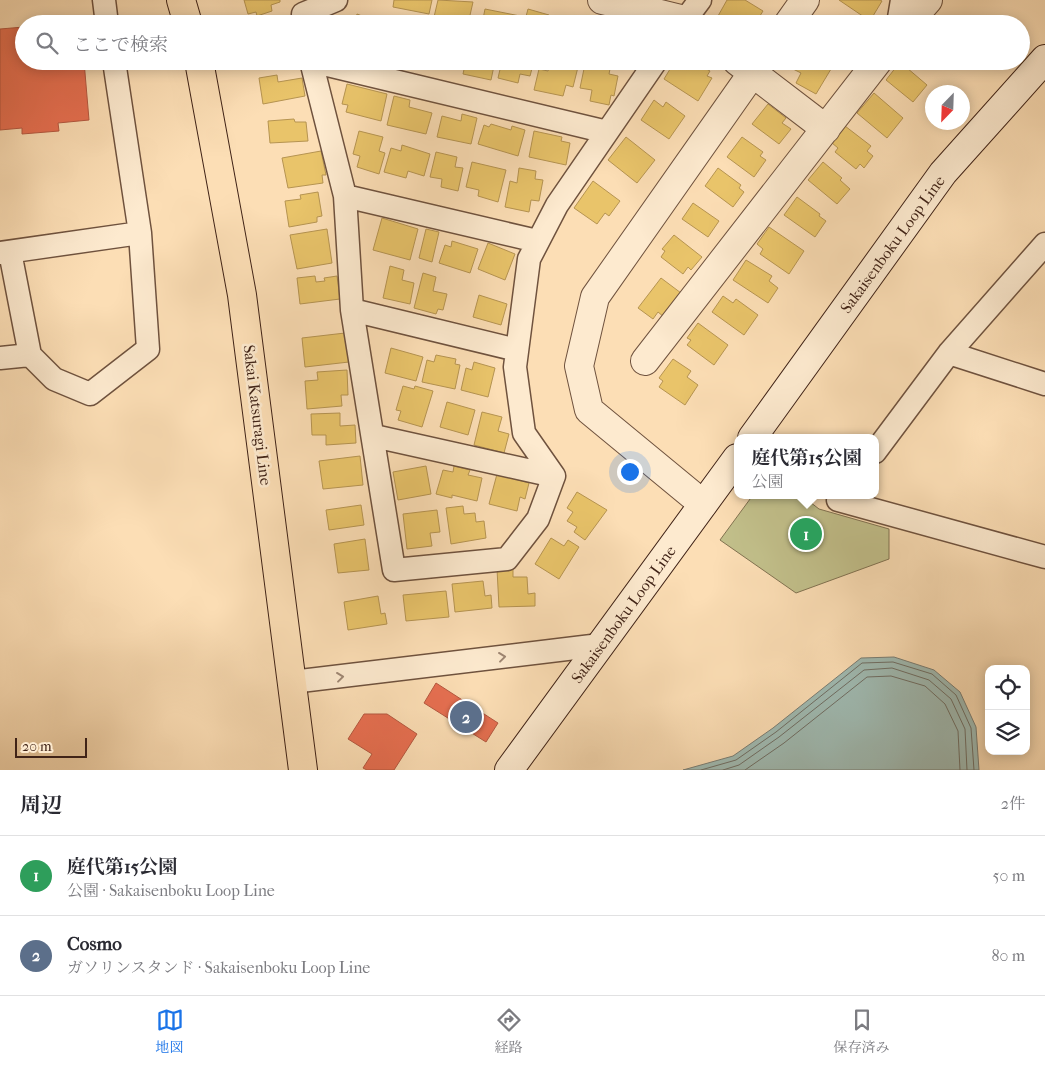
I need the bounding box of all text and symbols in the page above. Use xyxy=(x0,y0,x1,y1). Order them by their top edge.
search box xyxy=(15,15,1030,70)
icon: search xyxy=(33,29,61,57)
text: ここで検索 xyxy=(73,34,168,56)
north arrow xyxy=(925,85,970,130)
street label: Sakaisenboku Loop Line xyxy=(836,172,949,317)
street label: Sakai Katsuragi Line xyxy=(239,344,276,487)
popup xyxy=(734,434,879,499)
text: 庭代第15公園 xyxy=(752,447,861,469)
your location xyxy=(617,459,643,485)
text: 公園 xyxy=(752,472,784,491)
pin: 1 xyxy=(790,515,822,553)
street label: Sakaisenboku Loop Line xyxy=(567,542,680,687)
one-way arrow xyxy=(498,652,506,663)
map controls xyxy=(985,665,1030,755)
button: locate xyxy=(985,665,1030,710)
one-way arrow xyxy=(336,672,344,683)
pin: 2 xyxy=(450,698,482,736)
button: layers xyxy=(985,710,1030,755)
scale bar xyxy=(15,735,88,758)
text: 20 m xyxy=(22,738,52,755)
text: 周辺 xyxy=(20,793,62,817)
text: 2件 xyxy=(1001,794,1025,813)
text: 庭代第15公園 xyxy=(67,856,177,878)
text: 1 xyxy=(33,866,39,885)
text: 50 m xyxy=(993,866,1025,885)
text: 公園 · Sakaisenboku Loop Line xyxy=(67,881,275,900)
text: Cosmo xyxy=(67,933,122,955)
text: 2 xyxy=(32,946,40,965)
text: 80 m xyxy=(991,946,1025,965)
text: ガソリンスタンド · Sakaisenboku Loop Line xyxy=(67,958,370,977)
tab: 地図 xyxy=(156,1006,184,1056)
tab: 経路 xyxy=(495,1006,523,1056)
tab: 保存済み xyxy=(834,1006,890,1056)

